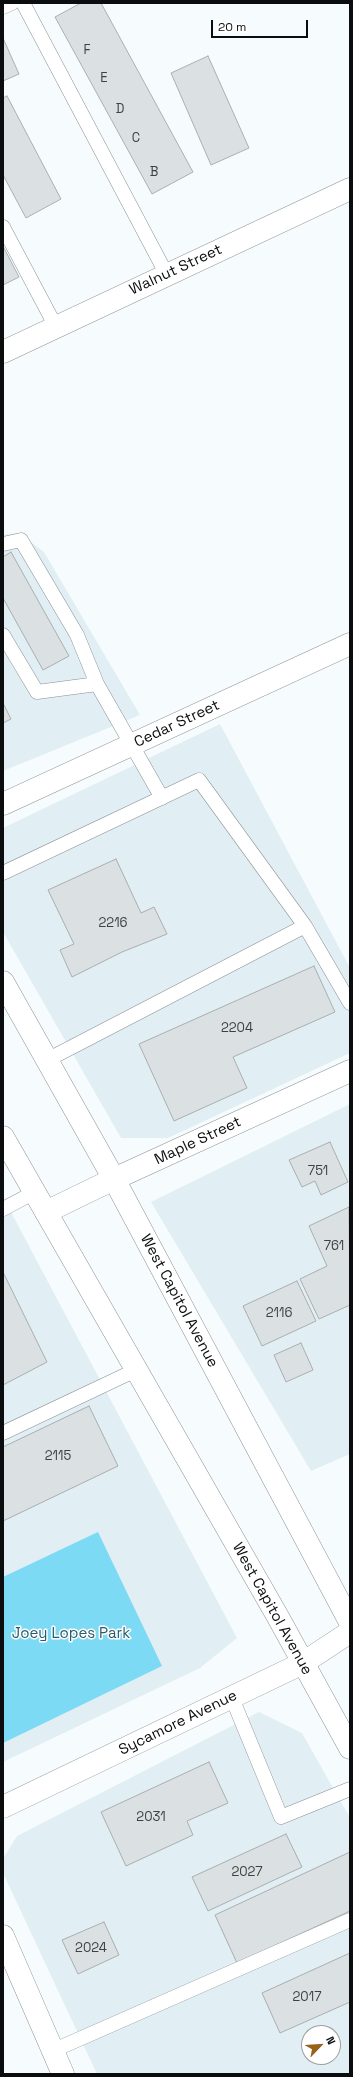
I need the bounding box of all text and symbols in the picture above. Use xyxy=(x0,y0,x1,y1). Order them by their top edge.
scale bar xyxy=(213,12,310,38)
text: 20 m xyxy=(218,19,246,35)
house number: F xyxy=(83,42,91,58)
house number: E xyxy=(100,70,108,86)
house number: D xyxy=(116,101,124,117)
house number: C xyxy=(132,130,140,146)
house number: B xyxy=(150,164,158,180)
street label: Walnut Street xyxy=(127,241,225,299)
street label: Cedar Street xyxy=(131,696,223,752)
house number: 2216 xyxy=(98,915,128,931)
house number: 2204 xyxy=(221,1020,253,1036)
street label: Maple Street xyxy=(152,1113,244,1169)
house number: 751 xyxy=(308,1163,328,1179)
street label: West Capitol Avenue xyxy=(136,1231,222,1371)
house number: 761 xyxy=(324,1238,344,1254)
house number: 2116 xyxy=(266,1305,292,1321)
house number: 2115 xyxy=(45,1448,71,1464)
street label: West Capitol Avenue xyxy=(228,1540,316,1678)
park label: Joey Lopes Park xyxy=(12,1625,130,1643)
street label: Sycamore Avenue xyxy=(116,1687,240,1759)
house number: 2031 xyxy=(136,1809,166,1825)
house number: 2027 xyxy=(231,1864,263,1880)
house number: 2024 xyxy=(75,1940,107,1956)
house number: 2017 xyxy=(293,1989,321,2005)
north arrow xyxy=(301,2025,341,2065)
text: N xyxy=(323,2034,339,2047)

